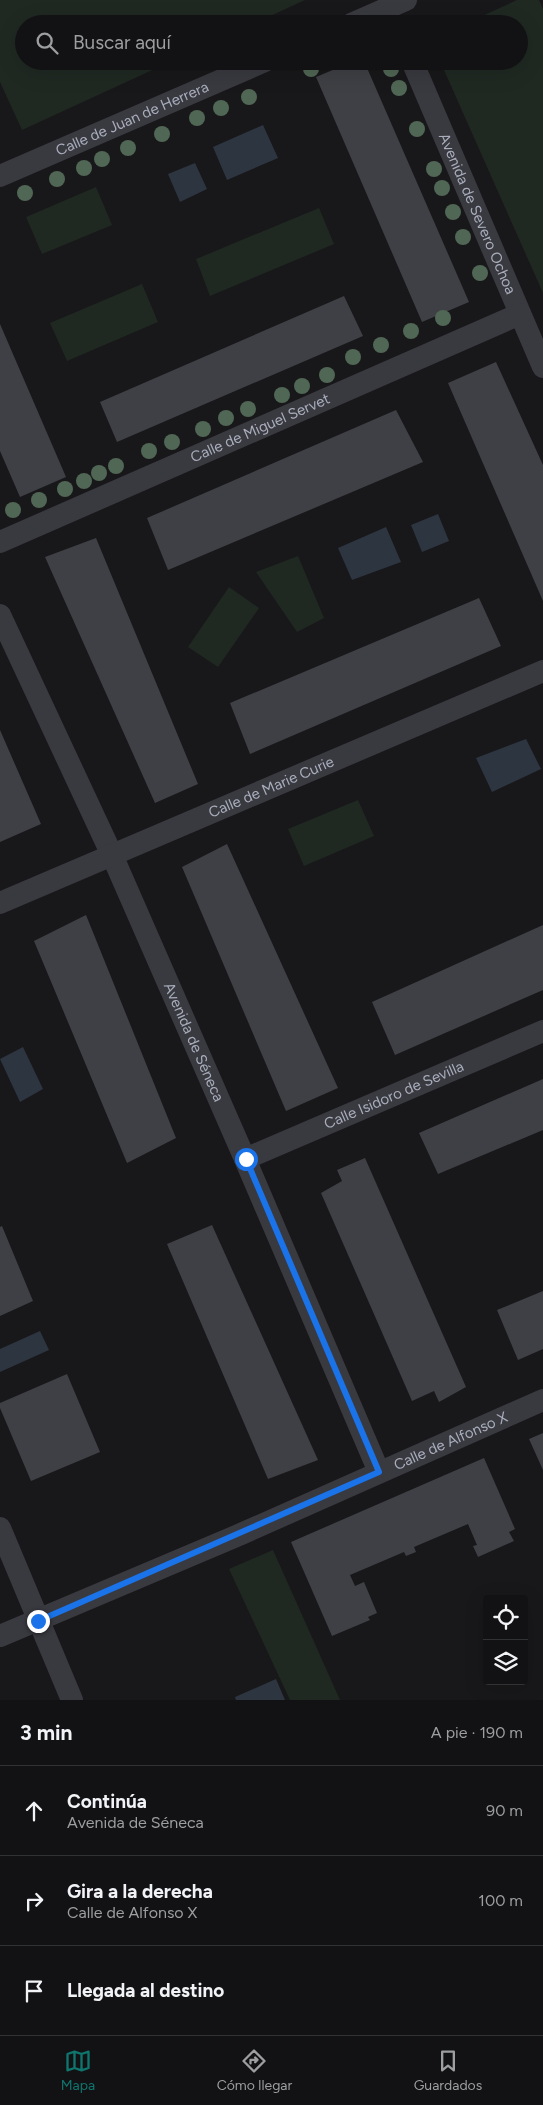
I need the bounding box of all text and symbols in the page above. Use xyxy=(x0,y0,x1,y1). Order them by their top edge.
search box xyxy=(15,15,528,70)
icon: search xyxy=(33,29,61,57)
text: Buscar aquí xyxy=(73,31,171,54)
street label: Calle de Juan de Herrera xyxy=(53,78,211,160)
street label: Avenida de Severo Ochoa xyxy=(435,130,520,297)
street label: Calle de Miguel Servet xyxy=(188,389,333,466)
street label: Calle de Marie Curie xyxy=(206,752,337,822)
street label: Avenida de Séneca xyxy=(160,980,228,1104)
street label: Calle Isidoro de Sevilla xyxy=(321,1057,466,1133)
route start xyxy=(235,1148,258,1171)
street label: Calle de Alfonso X xyxy=(391,1408,511,1474)
map controls xyxy=(483,1595,528,1685)
button: locate xyxy=(483,1595,528,1640)
route end xyxy=(27,1610,50,1633)
button: layers xyxy=(483,1640,528,1685)
text: 3 min xyxy=(20,1720,72,1745)
text: A pie · 190 m xyxy=(431,1723,523,1742)
text: Continúa xyxy=(67,1790,147,1813)
icon: ahead xyxy=(20,1797,48,1825)
text: 90 m xyxy=(486,1801,523,1820)
text: Avenida de Séneca xyxy=(67,1813,204,1832)
text: Gira a la derecha xyxy=(67,1880,213,1903)
icon: right xyxy=(20,1887,48,1915)
text: 100 m xyxy=(478,1891,523,1910)
text: Calle de Alfonso X xyxy=(67,1903,197,1922)
icon: arrive xyxy=(20,1977,48,2005)
text: Llegada al destino xyxy=(67,1979,224,2002)
tab: Mapa xyxy=(61,2047,95,2094)
tab: Cómo llegar xyxy=(217,2047,292,2094)
tab: Guardados xyxy=(414,2047,482,2094)

